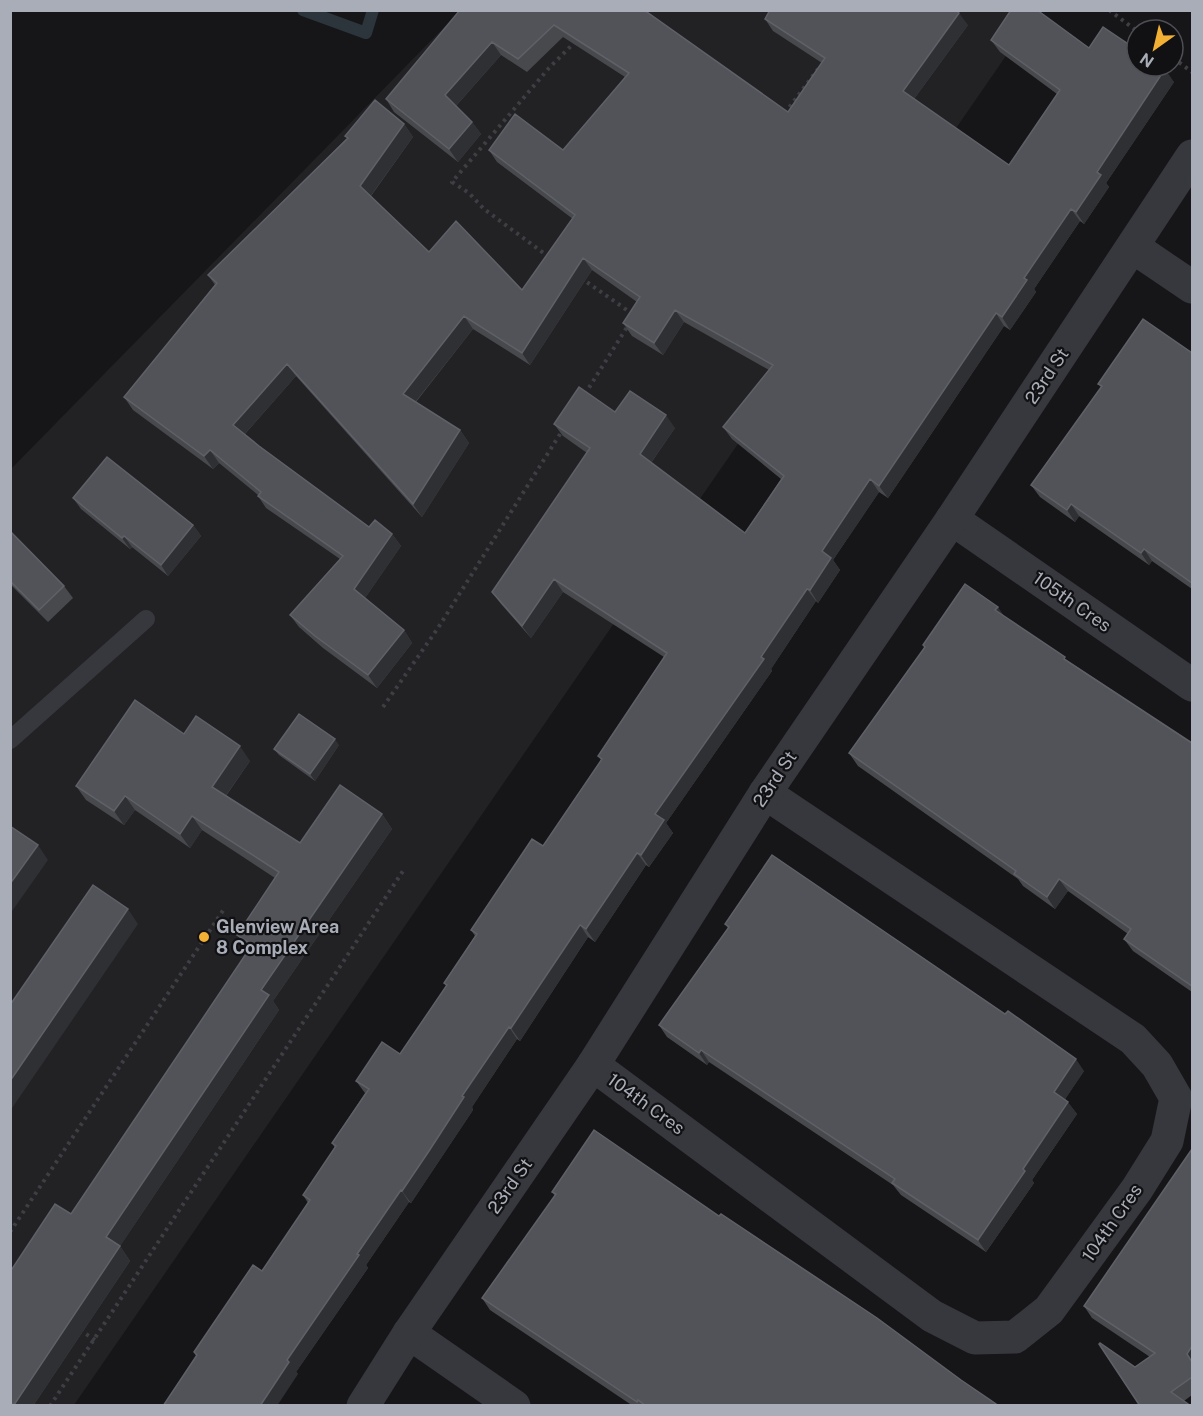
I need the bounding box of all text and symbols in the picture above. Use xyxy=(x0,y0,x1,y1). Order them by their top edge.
north arrow xyxy=(1125,18,1185,78)
text: N xyxy=(1136,49,1157,71)
street label: 23rd St xyxy=(1020,344,1073,408)
street label: 105th Cres xyxy=(1029,567,1115,636)
street label: 23rd St xyxy=(748,747,801,811)
place label: Glenview Area 8 Complex xyxy=(216,916,339,958)
marker: Glenview Area 8 Complex xyxy=(197,930,211,944)
street label: 104th Cres xyxy=(604,1069,689,1139)
street label: 23rd St xyxy=(483,1154,536,1217)
street label: 104th Cres xyxy=(1077,1180,1146,1266)

